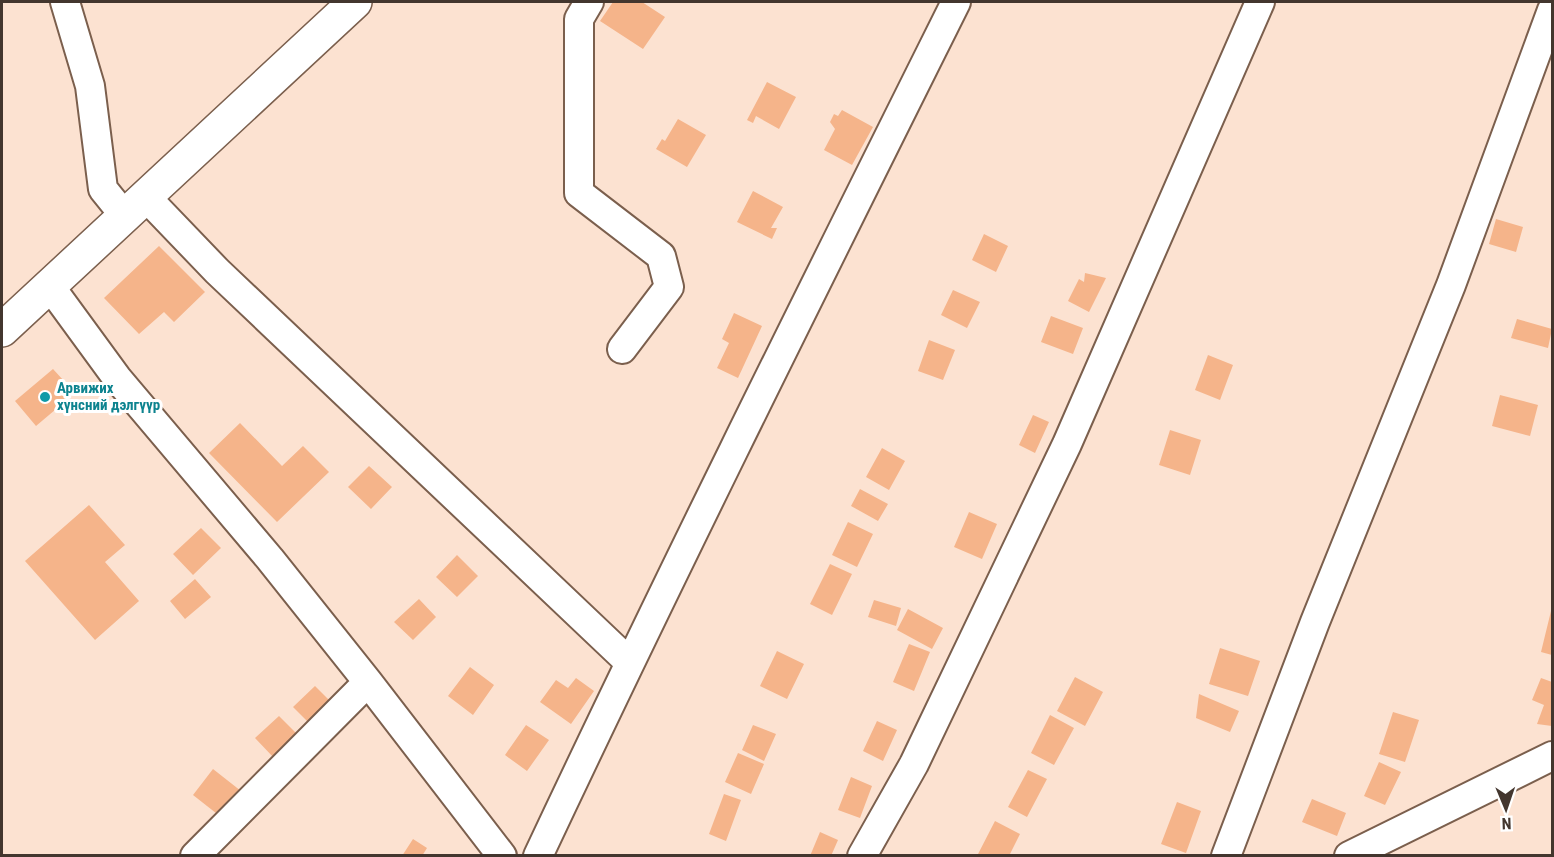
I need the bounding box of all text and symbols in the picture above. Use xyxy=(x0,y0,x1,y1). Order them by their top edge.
place label: Арвижих хүнсний дэлгүүр xyxy=(57,379,160,414)
marker: Арвижих хүнсний дэлгүүр xyxy=(38,390,52,404)
north arrow xyxy=(1476,779,1536,839)
text: N xyxy=(1501,814,1512,833)

